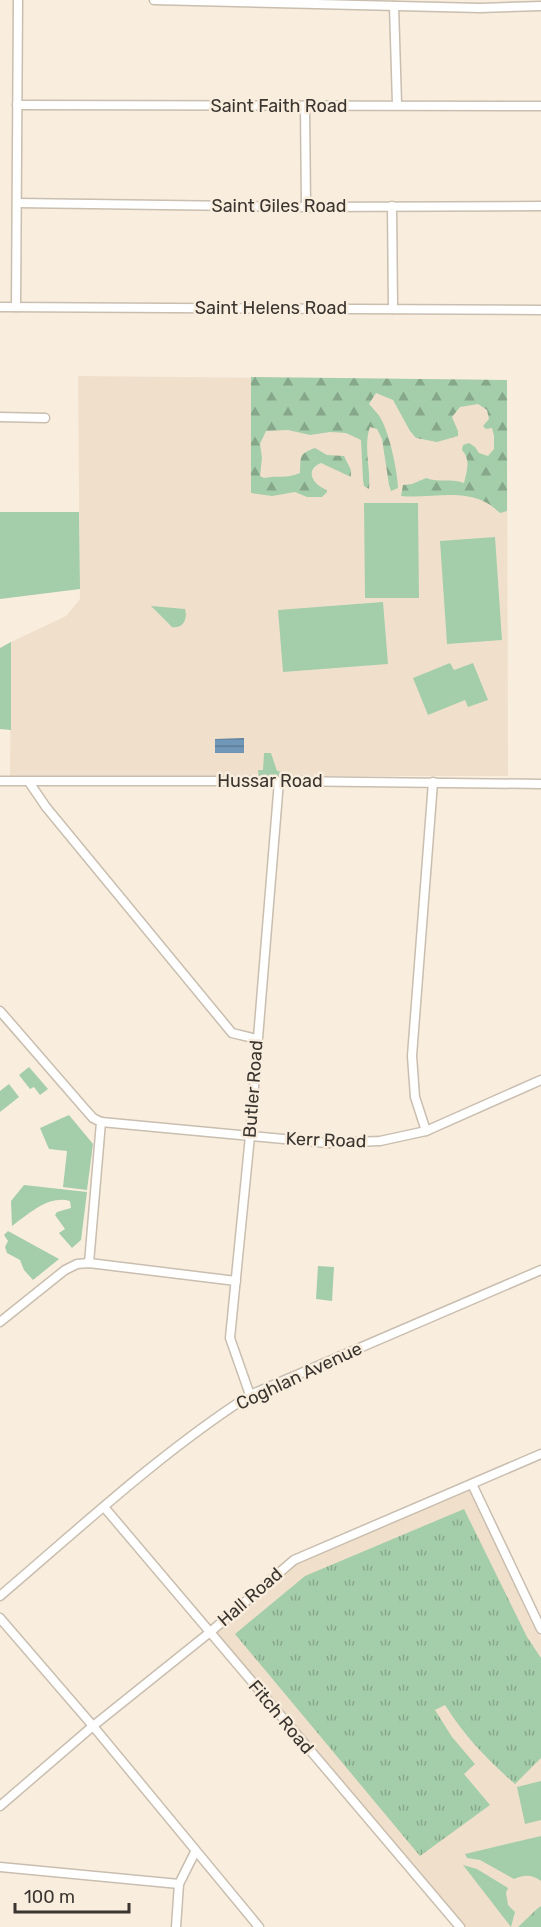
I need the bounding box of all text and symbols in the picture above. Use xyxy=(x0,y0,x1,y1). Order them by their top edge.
street label: Saint Faith Road xyxy=(210,95,348,117)
street label: Saint Giles Road xyxy=(211,195,347,217)
street label: Saint Helens Road xyxy=(195,297,347,319)
street label: Hussar Road xyxy=(217,770,323,792)
street label: Butler Road xyxy=(239,1039,267,1139)
street label: Kerr Road xyxy=(285,1128,367,1152)
street label: Coghlan Avenue xyxy=(233,1337,365,1415)
street label: Hall Road xyxy=(213,1563,287,1631)
street label: Fitch Road xyxy=(244,1676,318,1758)
scale bar xyxy=(15,1876,129,1914)
text: 100 m xyxy=(24,1886,75,1908)

